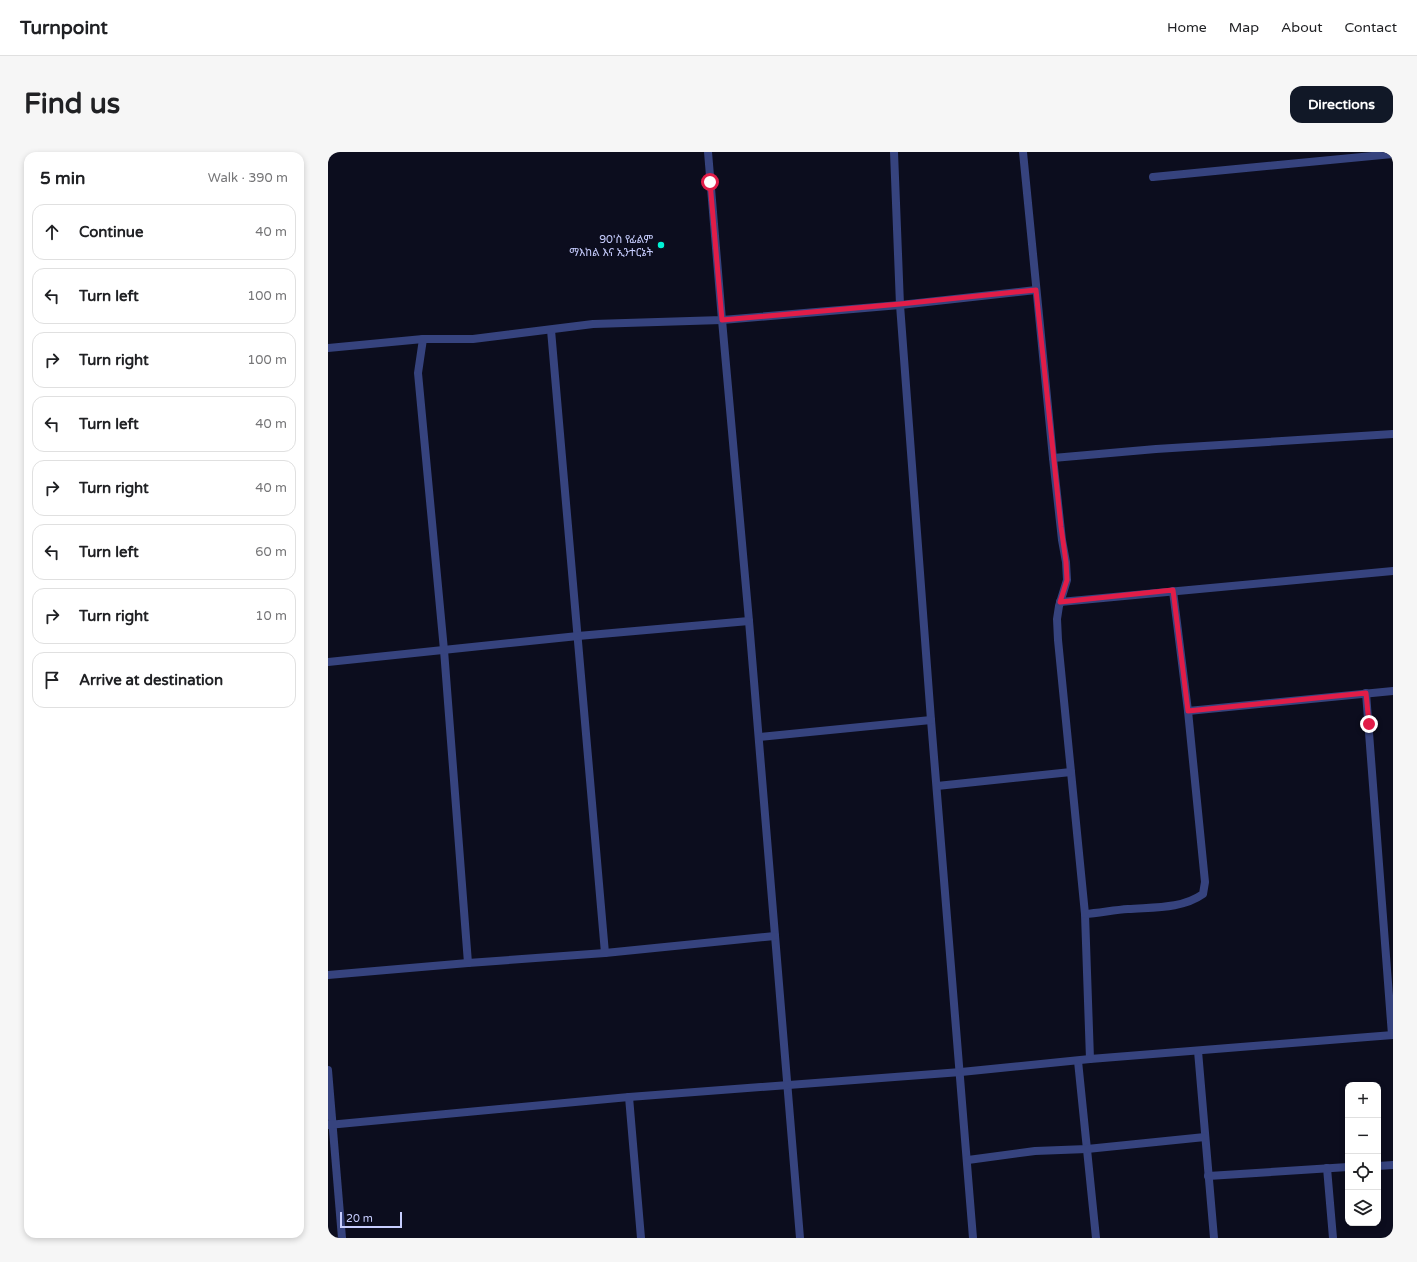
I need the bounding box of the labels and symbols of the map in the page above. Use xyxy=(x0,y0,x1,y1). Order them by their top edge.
route start xyxy=(701,173,719,191)
place label: 90'ስ የፊልም ማእከል እና ኢንተርኔት xyxy=(569,233,653,259)
marker: 90'ስ የፊልም ማእከል እና ኢንተርኔት xyxy=(656,240,666,250)
route end xyxy=(1360,715,1378,733)
scale bar xyxy=(340,1210,402,1229)

